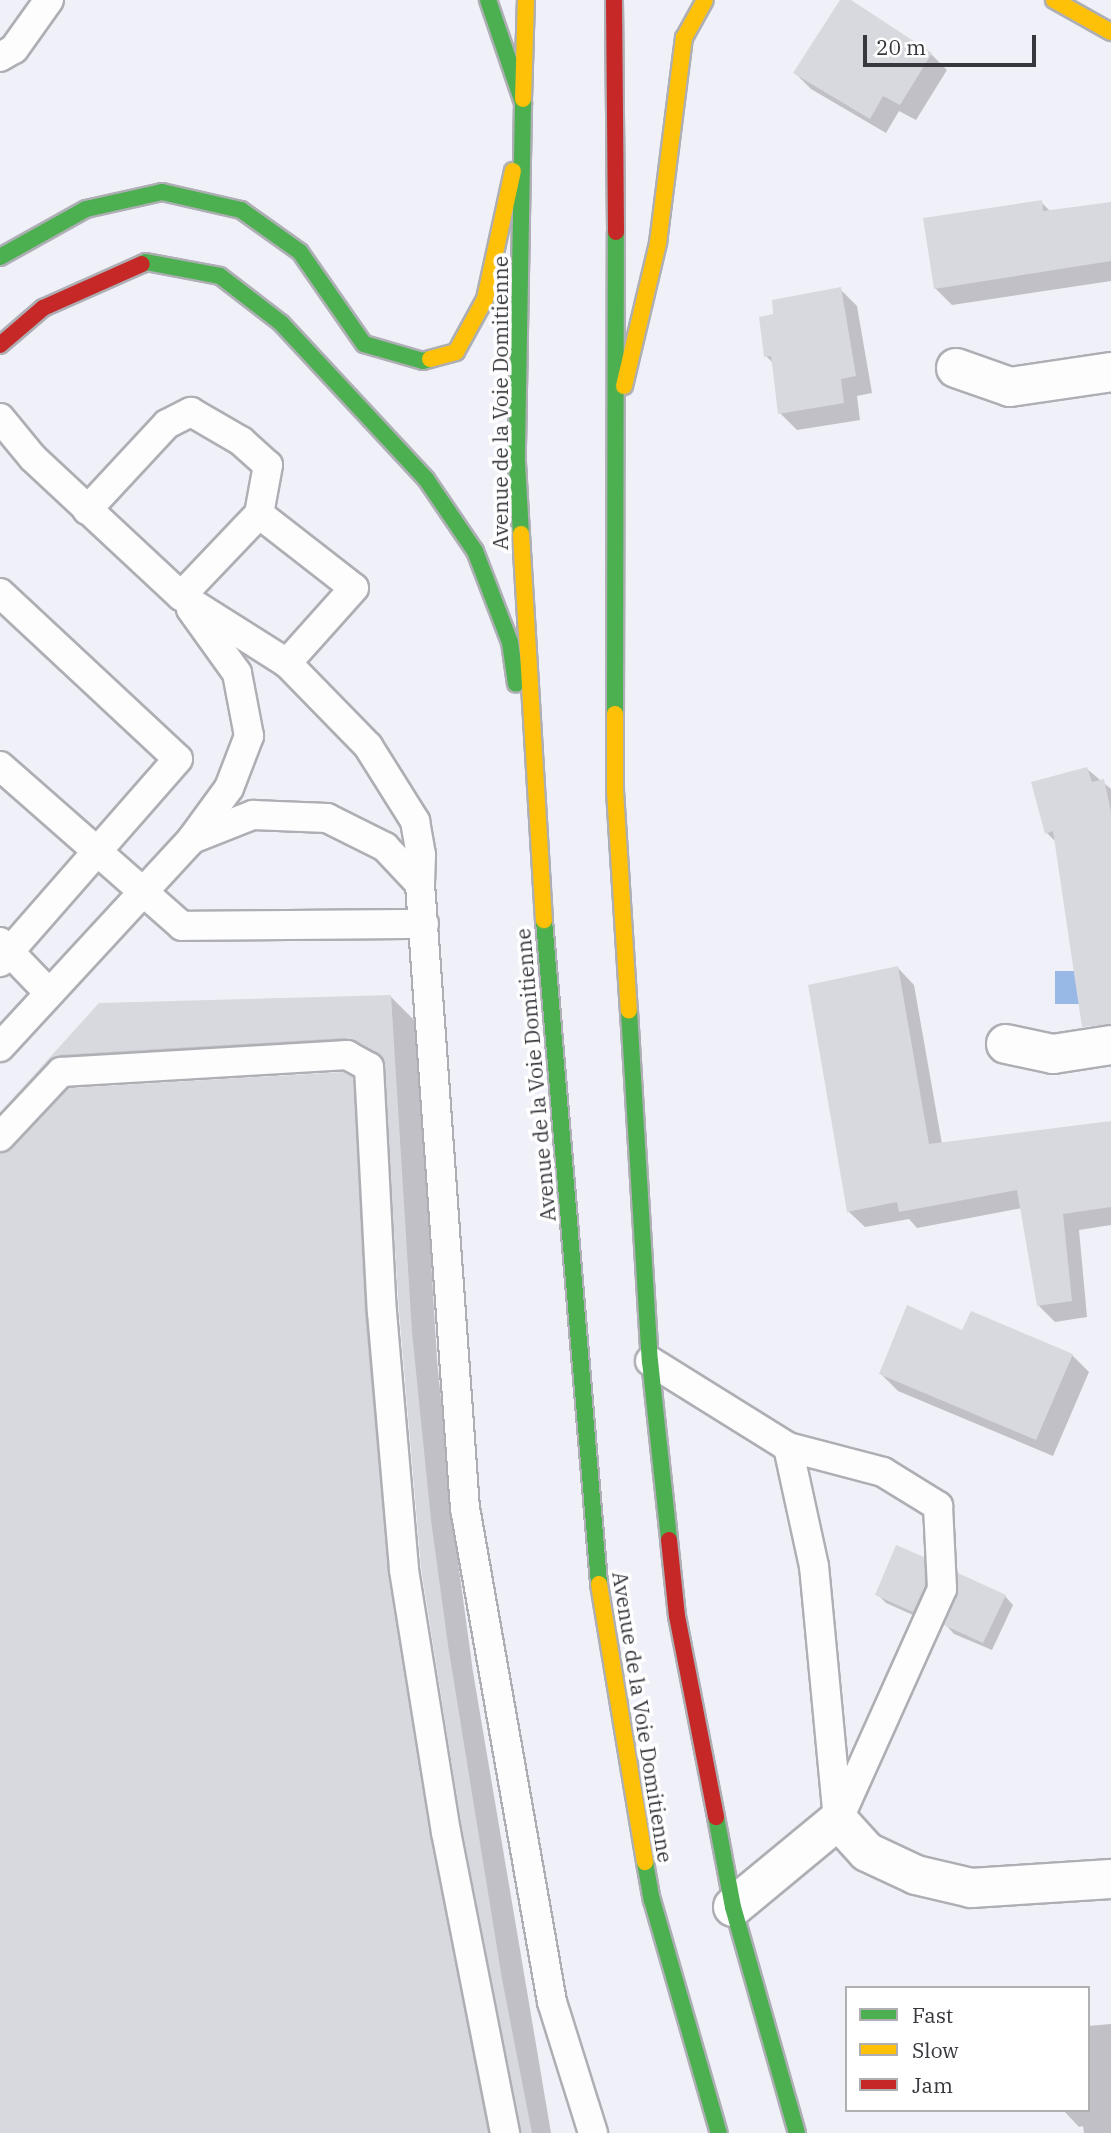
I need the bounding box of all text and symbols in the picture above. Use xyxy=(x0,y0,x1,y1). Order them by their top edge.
scale bar xyxy=(866,21,1039,65)
text: 20 m xyxy=(876,33,926,61)
street label: Avenue de la Voie Domitienne xyxy=(487,256,513,550)
street label: Avenue de la Voie Domitienne xyxy=(510,927,560,1223)
street label: Avenue de la Voie Domitienne xyxy=(608,1570,678,1864)
legend xyxy=(845,1986,1090,2112)
text: Fast xyxy=(912,2001,953,2029)
text: Slow xyxy=(912,2036,959,2064)
text: Jam xyxy=(912,2071,953,2099)

